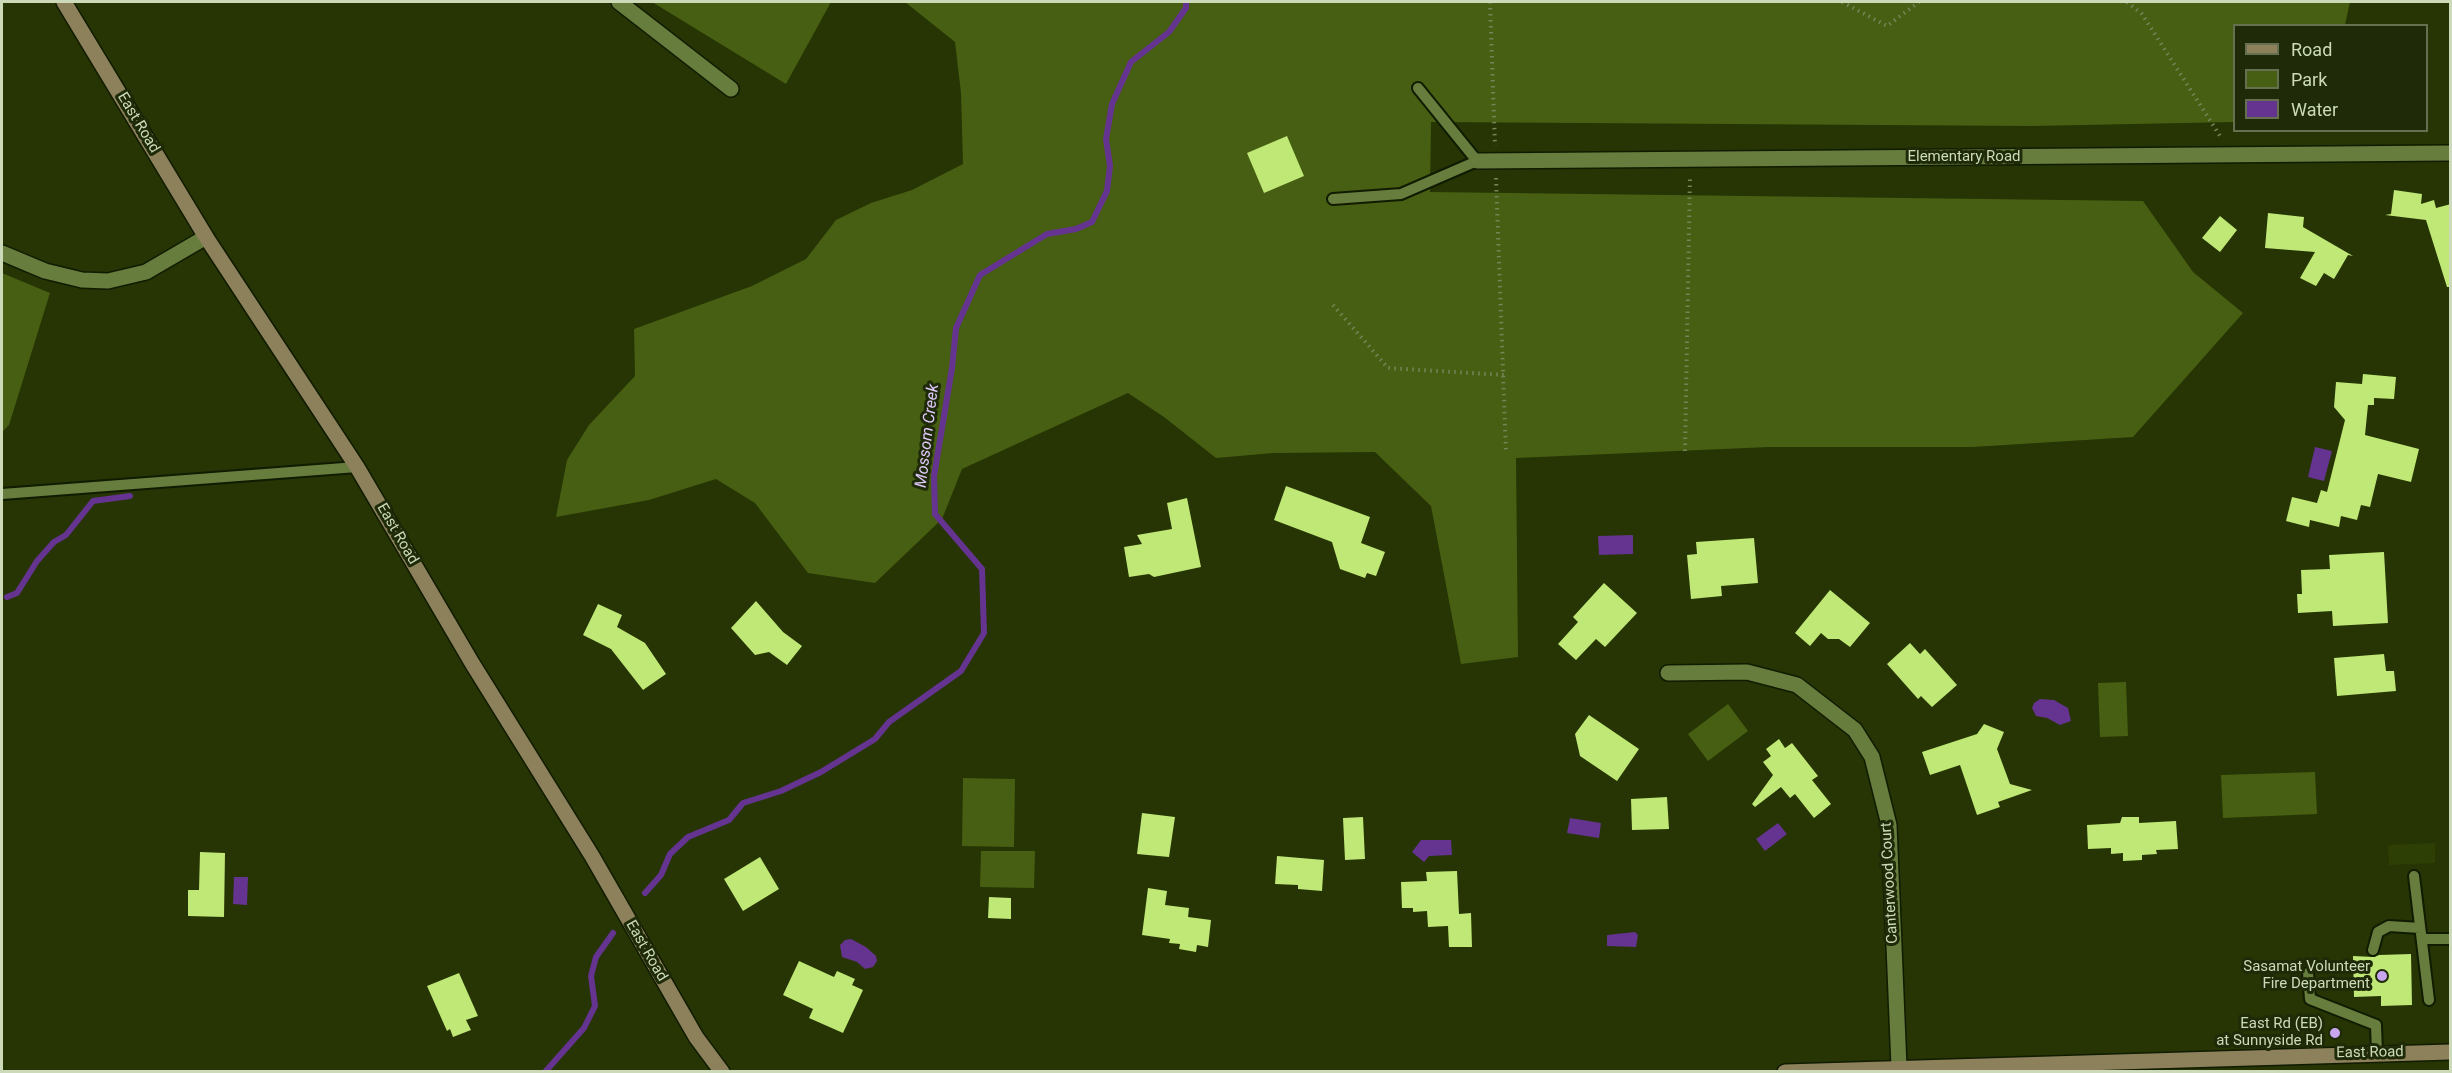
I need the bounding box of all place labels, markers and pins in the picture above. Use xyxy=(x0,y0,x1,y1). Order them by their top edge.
place label: Sasamat Volunteer Fire Department xyxy=(2243,958,2370,993)
marker: Sasamat Volunteer Fire Department xyxy=(2375,969,2389,983)
place label: East Rd (EB) at Sunnyside Rd xyxy=(2216,1015,2323,1050)
marker: East Rd (EB) at Sunnyside Rd xyxy=(2328,1026,2342,1040)

